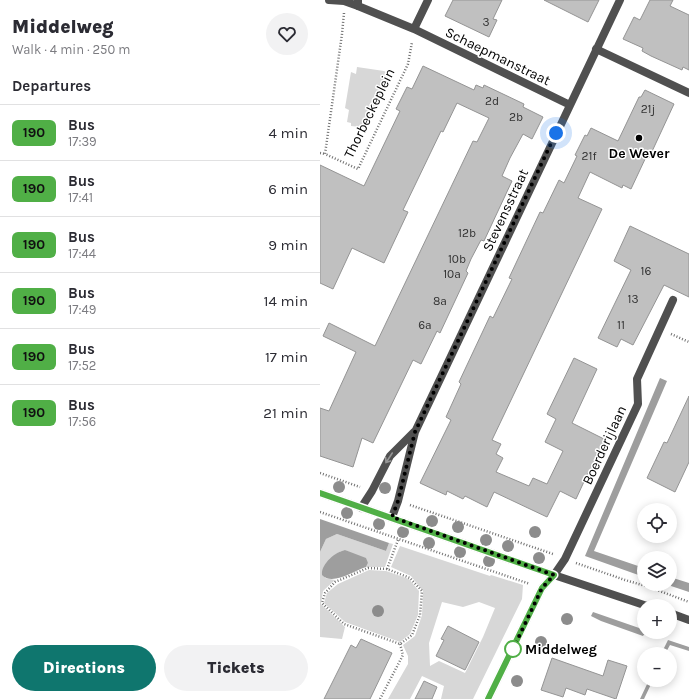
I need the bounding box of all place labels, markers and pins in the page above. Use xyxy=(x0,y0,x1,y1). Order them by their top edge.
marker: De Wever xyxy=(634,133,644,143)
place label: De Wever xyxy=(609,145,670,162)
marker: Middelweg xyxy=(504,640,522,658)
place label: Middelweg xyxy=(525,641,597,658)

